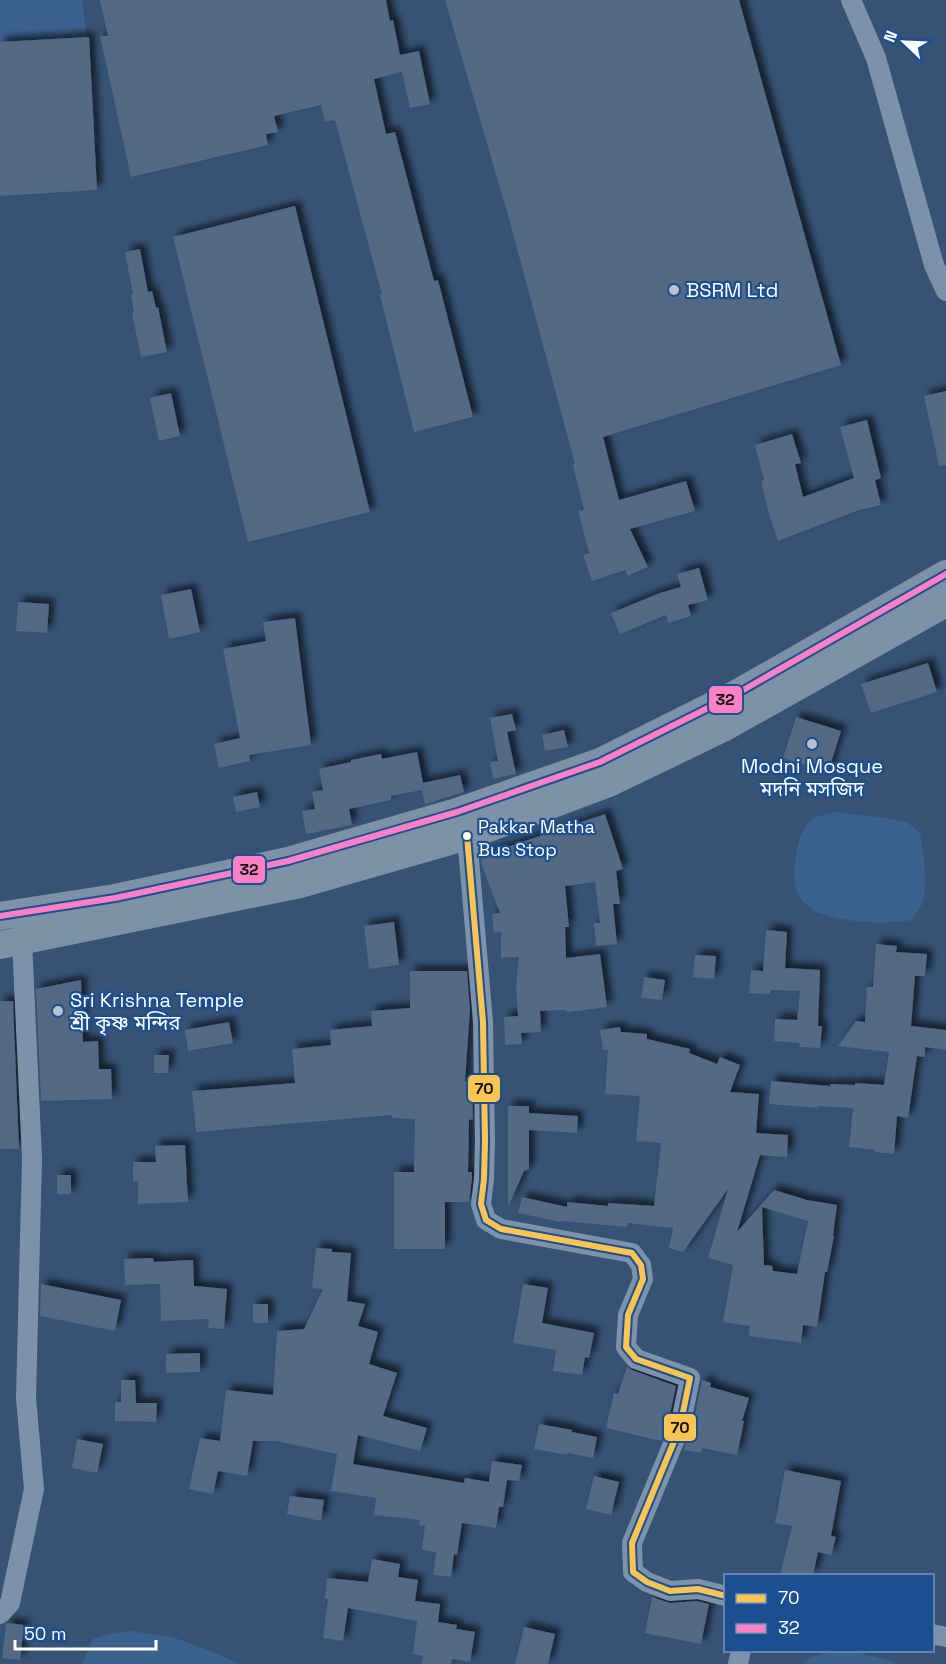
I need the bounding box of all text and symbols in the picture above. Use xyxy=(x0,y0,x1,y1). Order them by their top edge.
north arrow xyxy=(874,12,934,72)
text: N xyxy=(879,27,902,45)
place label: BSRM Ltd xyxy=(686,277,778,303)
marker: BSRM Ltd xyxy=(667,283,681,297)
line badge: 32 xyxy=(708,685,743,714)
text: 32 xyxy=(715,689,735,710)
marker: Modni Mosque মদনি মসজিদ xyxy=(805,737,819,751)
place label: Modni Mosque মদনি মসজিদ xyxy=(741,753,883,802)
place label: Pakkar Matha Bus Stop xyxy=(478,815,595,861)
marker: Pakkar Matha Bus Stop xyxy=(461,830,473,842)
line badge: 32 xyxy=(232,855,266,884)
text: 32 xyxy=(239,859,259,880)
place label: Sri Krishna Temple শ্রী কৃষ্ণ মন্দির xyxy=(69,987,244,1036)
marker: Sri Krishna Temple শ্রী কৃষ্ণ মন্দির xyxy=(51,1004,65,1018)
line badge: 70 xyxy=(467,1074,501,1103)
text: 70 xyxy=(474,1078,494,1099)
line badge: 70 xyxy=(663,1413,697,1442)
text: 70 xyxy=(670,1417,690,1438)
legend xyxy=(724,1574,934,1652)
text: 70 xyxy=(778,1586,800,1609)
scale bar xyxy=(15,1613,156,1651)
text: 32 xyxy=(778,1616,800,1639)
text: 50 m xyxy=(24,1622,66,1645)

